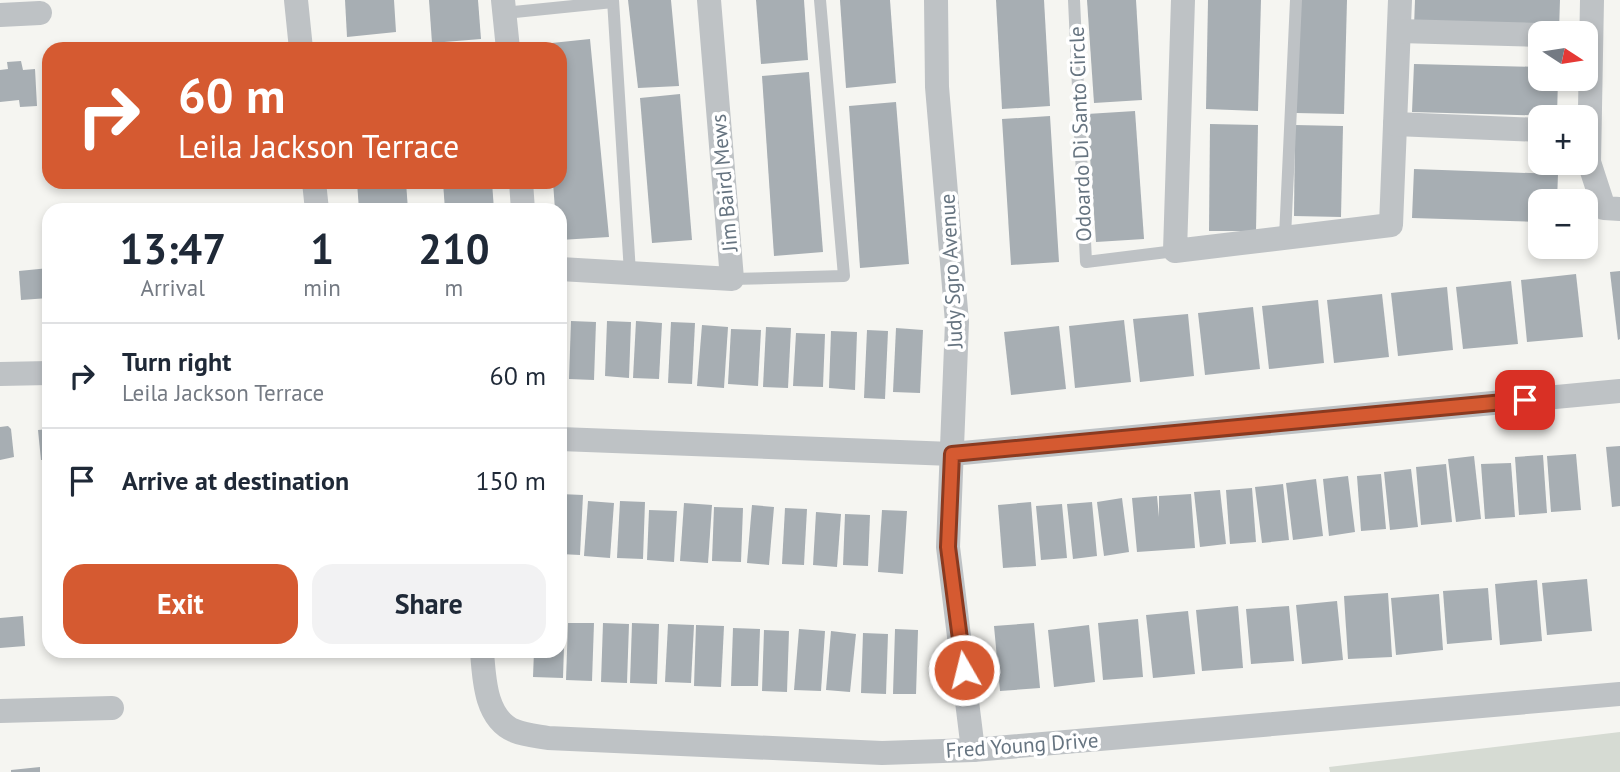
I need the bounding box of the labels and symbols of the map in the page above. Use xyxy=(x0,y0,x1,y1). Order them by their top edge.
north arrow xyxy=(1528,21,1598,91)
street label: Odoardo Di Santo Circle xyxy=(1063,26,1097,242)
street label: Jim Baird Mews xyxy=(705,113,744,254)
street label: Judy Sgro Avenue xyxy=(933,193,969,350)
pin xyxy=(1495,370,1555,430)
position arrow xyxy=(927,633,1001,707)
street label: Fred Young Drive xyxy=(945,726,1099,764)

